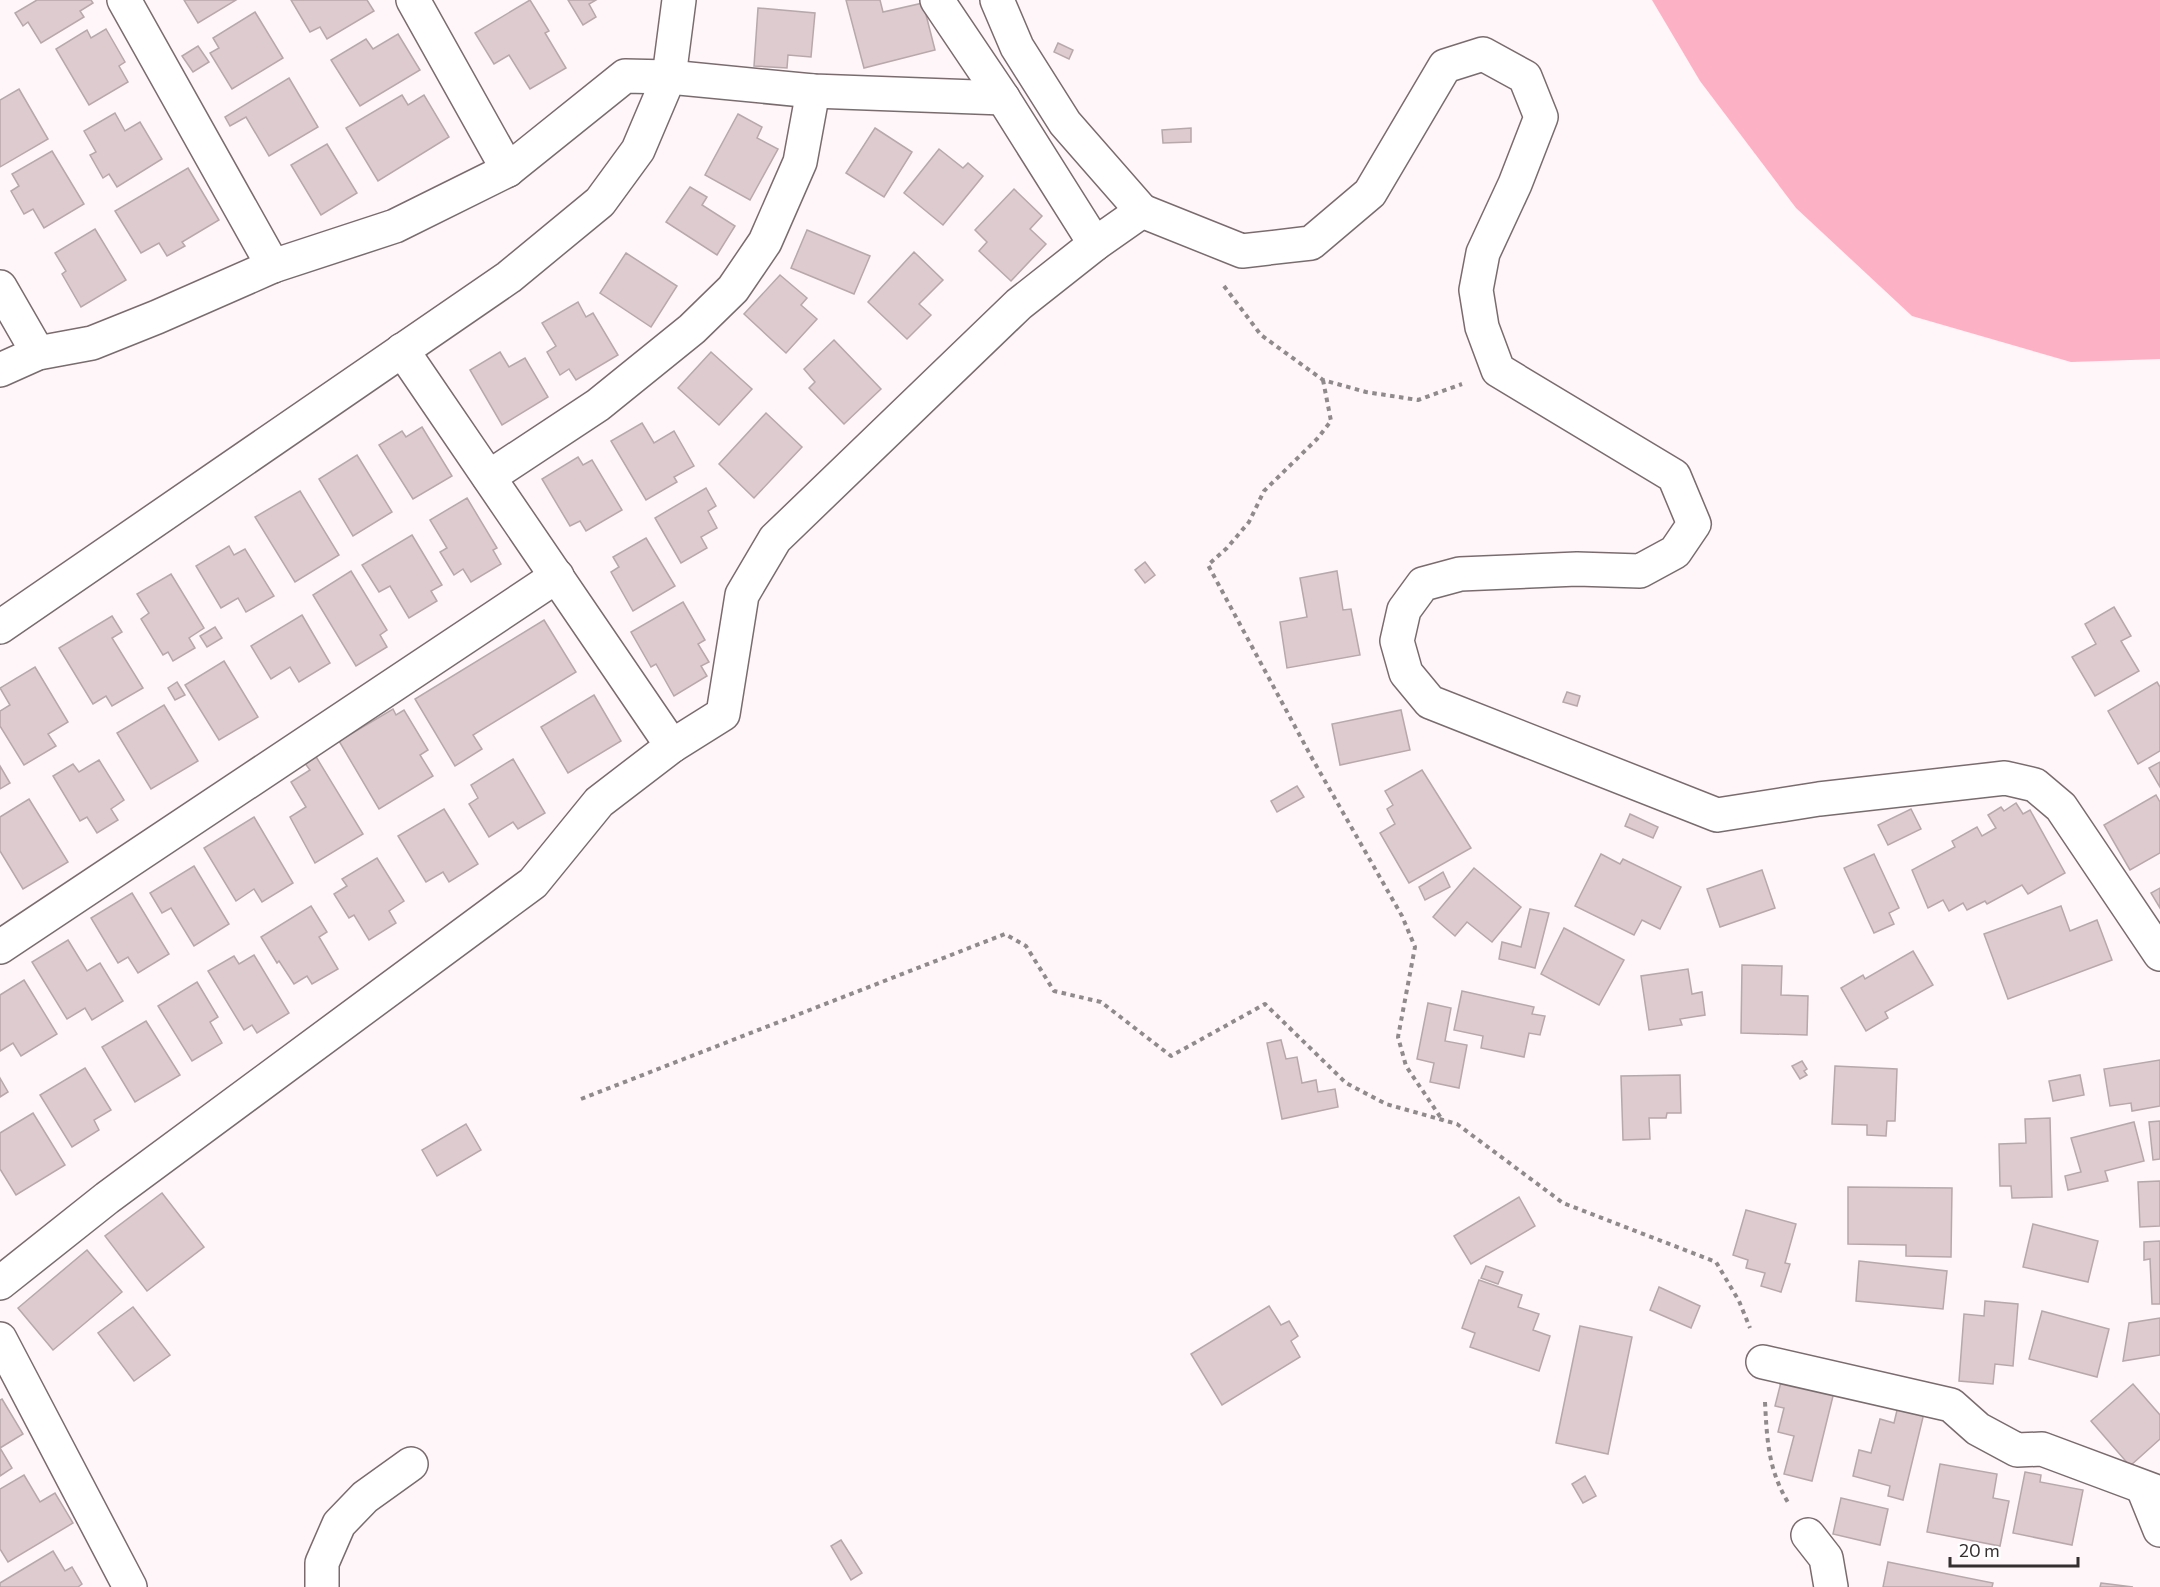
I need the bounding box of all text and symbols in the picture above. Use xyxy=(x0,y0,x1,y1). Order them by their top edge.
scale bar xyxy=(1950,1530,2078,1568)
text: 20 m xyxy=(1959,1539,2000,1561)

